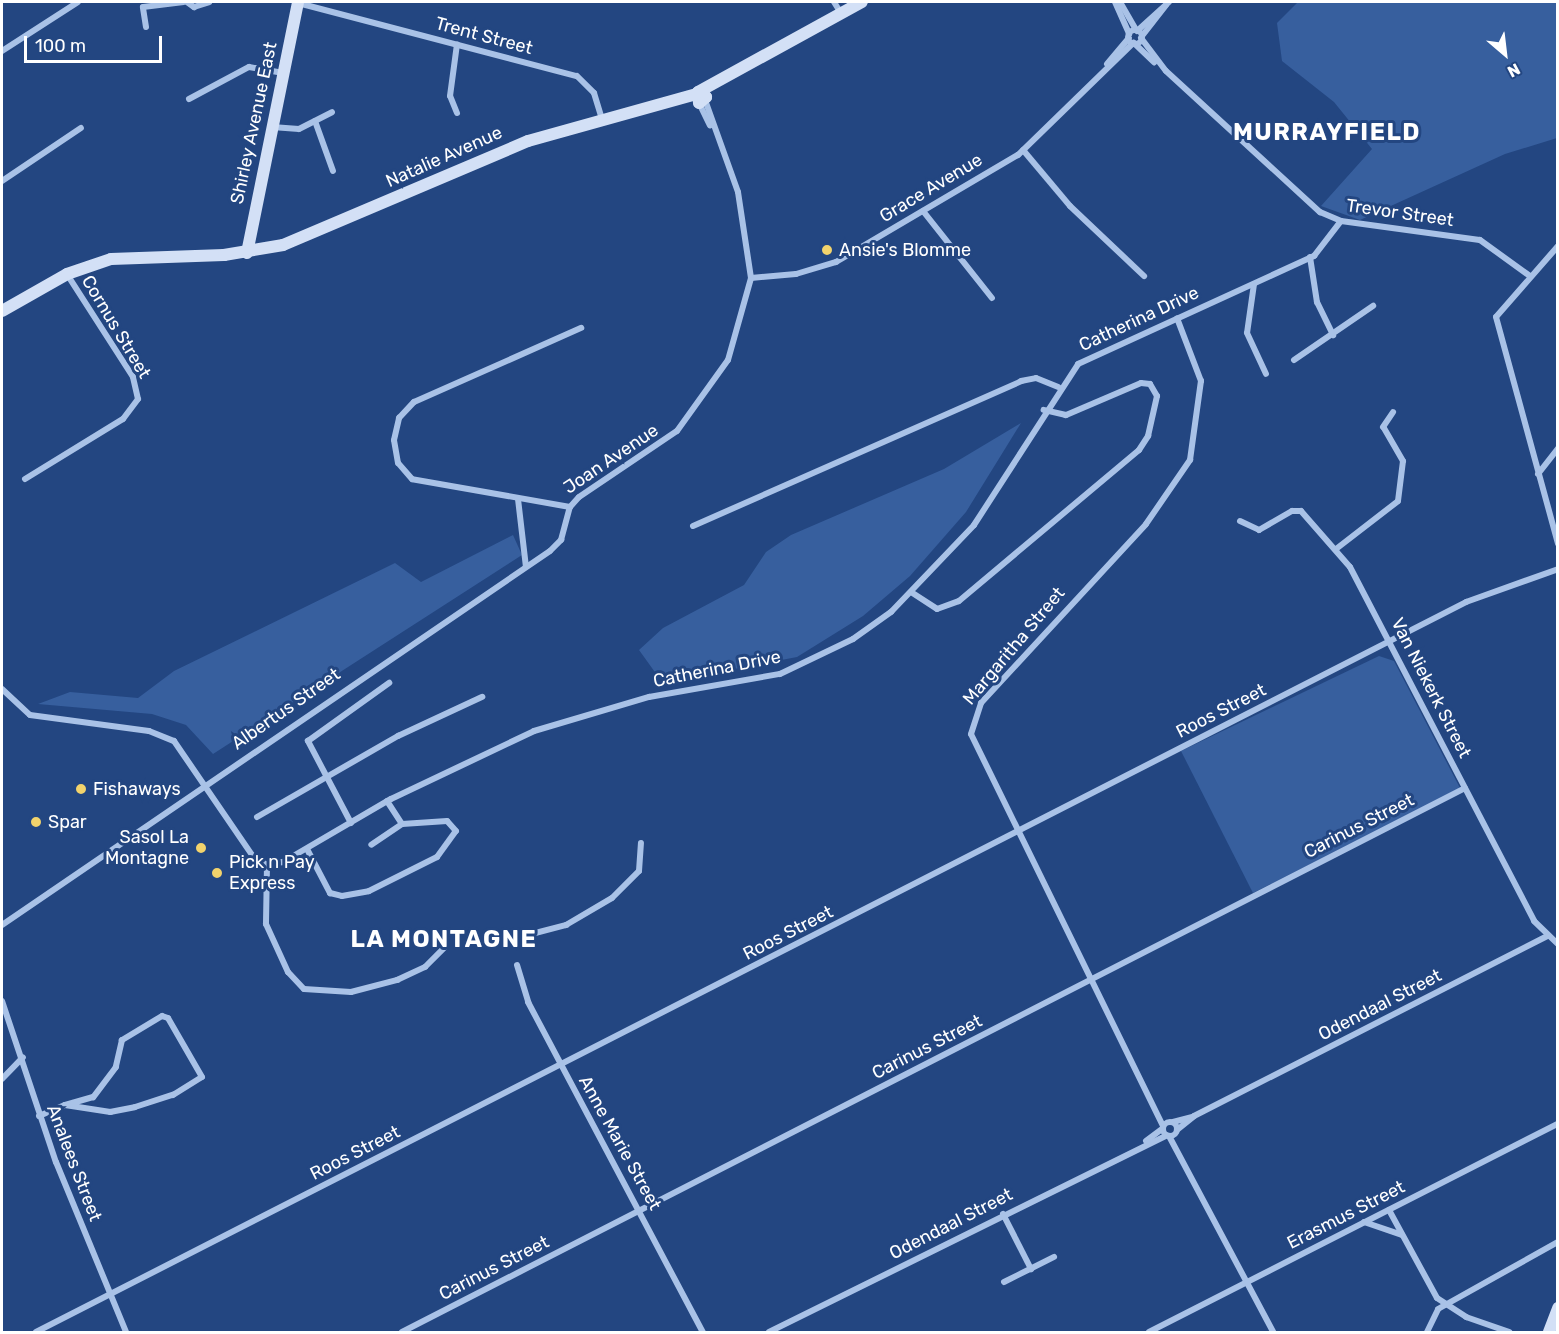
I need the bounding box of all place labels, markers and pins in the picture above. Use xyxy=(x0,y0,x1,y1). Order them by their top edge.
place label: Ansie's Blomme xyxy=(839,239,971,261)
marker: Ansie's Blomme xyxy=(820,243,834,257)
place label: Fishaways xyxy=(93,778,181,800)
marker: Fishaways xyxy=(74,782,88,796)
place label: Spar xyxy=(48,811,87,833)
marker: Spar xyxy=(29,815,43,829)
place label: Sasol La Montagne xyxy=(105,827,189,870)
marker: Sasol La Montagne xyxy=(194,841,208,855)
place label: Pick n Pay Express xyxy=(229,852,315,894)
marker: Pick n Pay Express xyxy=(210,866,224,880)

